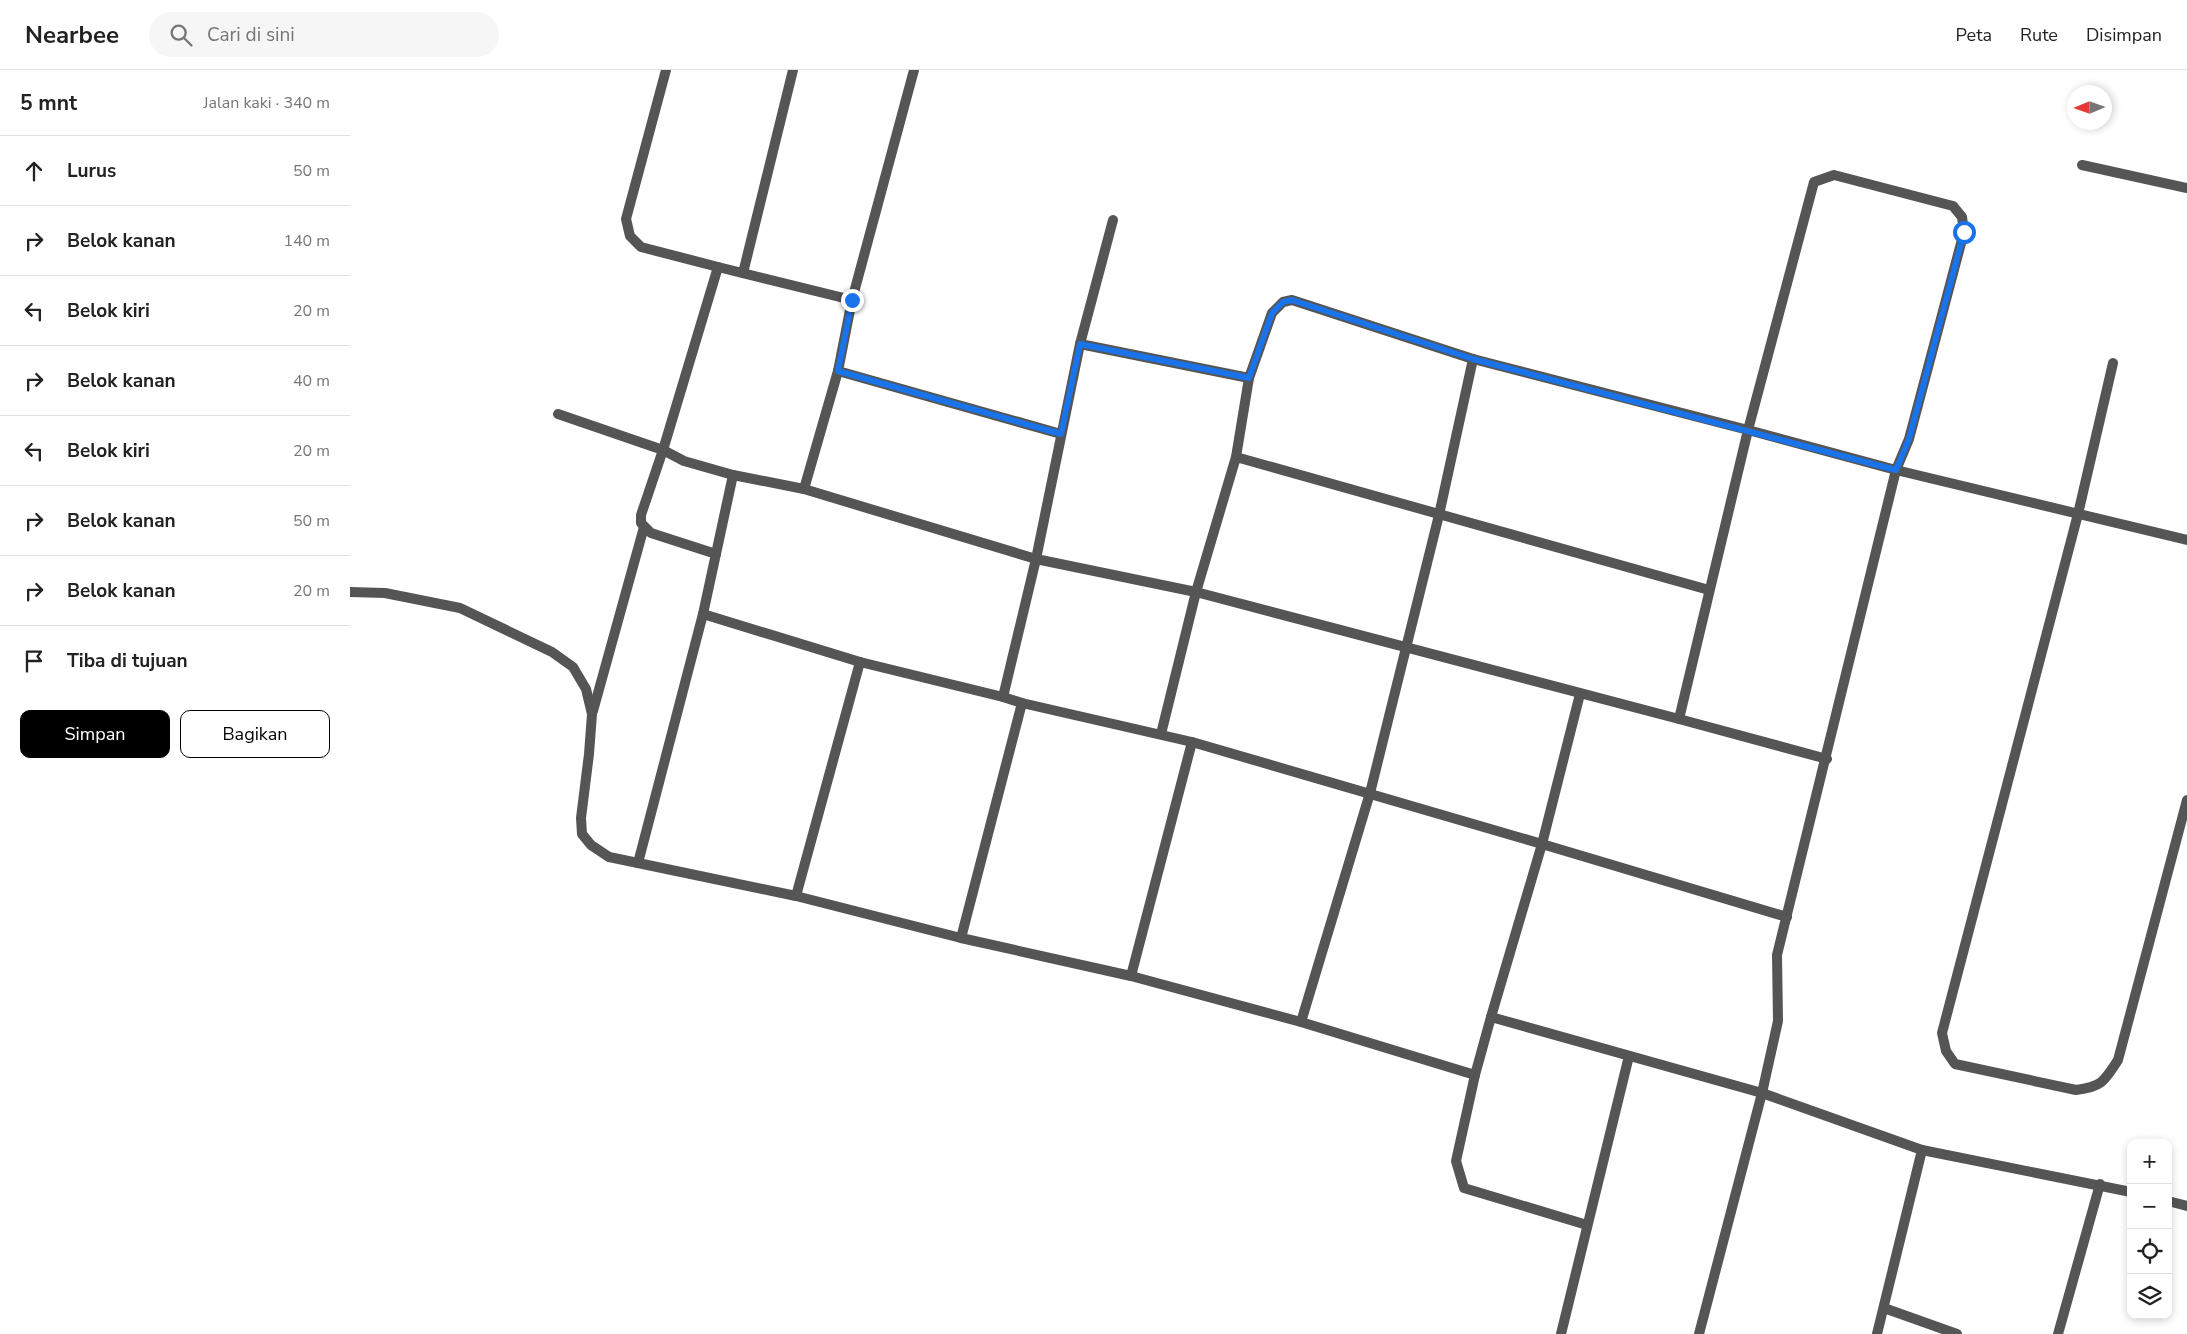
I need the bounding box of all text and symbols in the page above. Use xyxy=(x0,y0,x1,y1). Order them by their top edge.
search box xyxy=(149,12,499,57)
text: Nearbee xyxy=(25,19,119,51)
icon: search xyxy=(167,21,195,49)
text: Cari di sini xyxy=(207,22,295,48)
text: Peta xyxy=(1956,23,1992,47)
text: Rute xyxy=(2020,23,2058,47)
text: Disimpan xyxy=(2086,23,2162,47)
north arrow xyxy=(2067,85,2112,130)
text: 5 mnt xyxy=(20,89,77,117)
text: Jalan kaki · 340 m xyxy=(203,92,330,114)
icon: ahead xyxy=(20,157,48,185)
text: Lurus xyxy=(67,158,116,184)
text: 50 m xyxy=(293,160,330,182)
route start xyxy=(1953,221,1976,244)
icon: right xyxy=(20,227,48,255)
text: Belok kanan xyxy=(67,228,176,254)
text: 140 m xyxy=(283,230,330,252)
route end xyxy=(841,289,864,312)
icon: left xyxy=(20,297,48,325)
text: Belok kiri xyxy=(67,298,150,324)
text: 20 m xyxy=(293,300,330,322)
icon: right xyxy=(20,367,48,395)
text: Belok kanan xyxy=(67,368,176,394)
text: 40 m xyxy=(293,370,330,392)
icon: left xyxy=(20,437,48,465)
text: Belok kiri xyxy=(67,438,150,464)
text: 20 m xyxy=(293,440,330,462)
icon: right xyxy=(20,507,48,535)
text: Belok kanan xyxy=(67,508,176,534)
text: 50 m xyxy=(293,510,330,532)
icon: right xyxy=(20,577,48,605)
text: Belok kanan xyxy=(67,578,176,604)
text: 20 m xyxy=(293,580,330,602)
icon: arrive xyxy=(20,647,48,675)
text: Tiba di tujuan xyxy=(67,648,188,674)
button: Simpan xyxy=(20,710,170,758)
button: Bagikan xyxy=(180,710,330,758)
map controls xyxy=(2127,1139,2172,1319)
button: + xyxy=(2127,1139,2172,1184)
button: − xyxy=(2127,1184,2172,1229)
button: locate xyxy=(2127,1229,2172,1274)
button: layers xyxy=(2127,1274,2172,1319)

